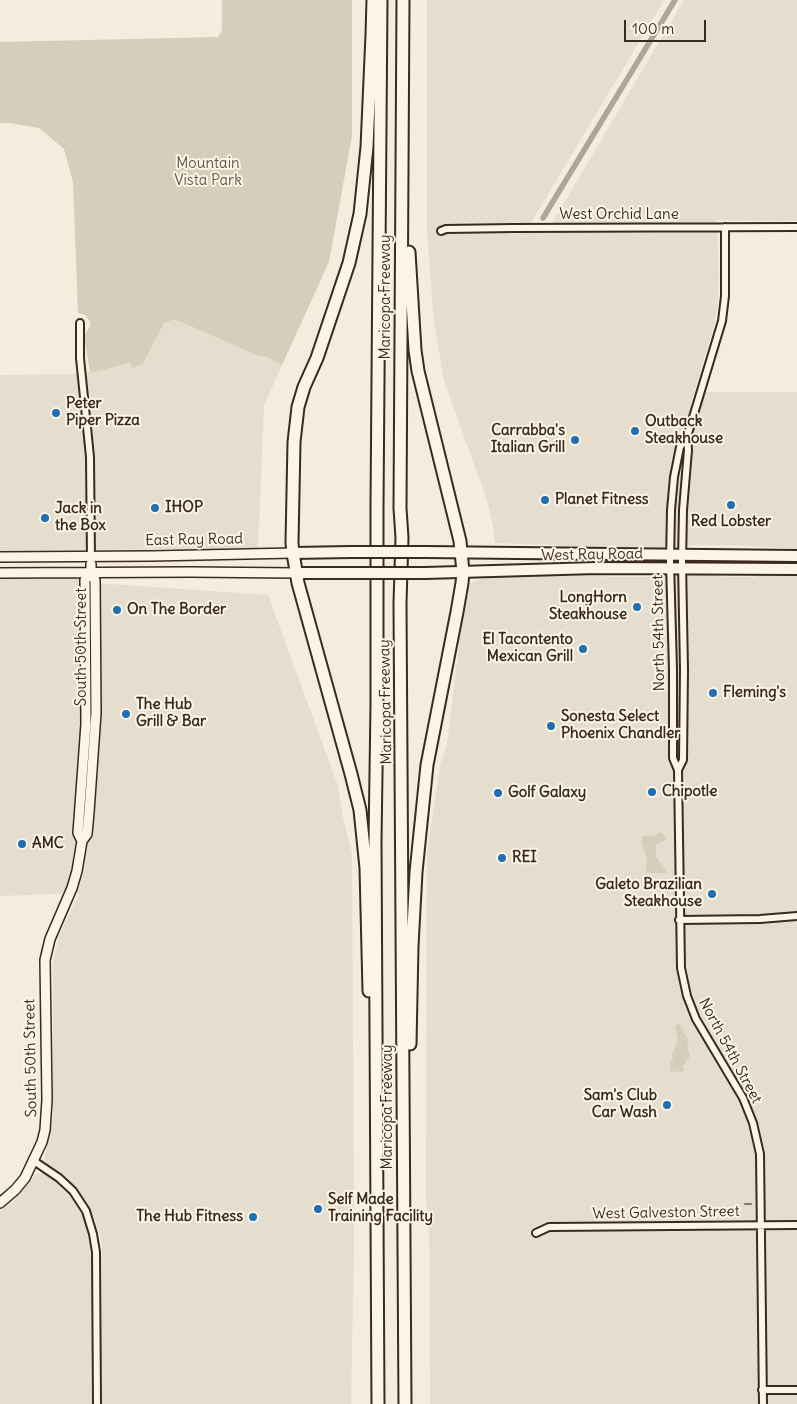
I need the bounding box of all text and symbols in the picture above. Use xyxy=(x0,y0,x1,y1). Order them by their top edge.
scale bar xyxy=(627,10,710,42)
text: 100 m xyxy=(632,19,674,38)
park label: Mountain Vista Park xyxy=(174,155,242,190)
street label: West Orchid Lane xyxy=(559,206,679,224)
street label: Maricopa Freeway xyxy=(377,234,395,360)
place label: Peter Piper Pizza xyxy=(66,395,140,430)
marker: Peter Piper Pizza xyxy=(50,407,62,419)
place label: Outback Steakhouse xyxy=(645,413,723,448)
place label: Carrabba's Italian Grill xyxy=(491,422,565,457)
marker: Outback Steakhouse xyxy=(629,425,641,437)
marker: Carrabba's Italian Grill xyxy=(569,434,581,446)
place label: Planet Fitness xyxy=(555,491,649,509)
marker: Planet Fitness xyxy=(539,494,551,506)
place label: IHOP xyxy=(165,499,203,517)
marker: Red Lobster xyxy=(725,499,737,511)
place label: Jack in the Box xyxy=(55,500,106,535)
marker: IHOP xyxy=(149,502,161,514)
marker: Jack in the Box xyxy=(39,512,51,524)
place label: Red Lobster xyxy=(691,513,771,531)
street label: East Ray Road xyxy=(145,530,243,550)
street label: West Ray Road xyxy=(541,545,643,565)
street label: North 54th Street xyxy=(649,575,669,691)
street label: South 50th Street xyxy=(73,588,91,706)
place label: LongHorn Steakhouse xyxy=(549,589,627,624)
place label: On The Border xyxy=(127,601,226,619)
marker: LongHorn Steakhouse xyxy=(631,601,643,613)
marker: On The Border xyxy=(111,604,123,616)
place label: El Tacontento Mexican Grill xyxy=(482,631,573,666)
street label: Maricopa Freeway xyxy=(376,639,396,765)
marker: El Tacontento Mexican Grill xyxy=(577,643,589,655)
place label: Fleming's xyxy=(723,684,786,702)
marker: Fleming's xyxy=(707,687,719,699)
place label: The Hub Grill & Bar xyxy=(136,696,206,731)
marker: The Hub Grill & Bar xyxy=(120,708,132,720)
place label: Sonesta Select Phoenix Chandler xyxy=(561,708,680,743)
marker: Sonesta Select Phoenix Chandler xyxy=(545,720,557,732)
place label: Chipotle xyxy=(662,783,717,801)
place label: Golf Galaxy xyxy=(508,784,586,802)
marker: Chipotle xyxy=(646,786,658,798)
marker: Golf Galaxy xyxy=(492,787,504,799)
place label: AMC xyxy=(32,835,64,853)
marker: AMC xyxy=(16,838,28,850)
place label: REI xyxy=(512,849,537,867)
marker: REI xyxy=(496,852,508,864)
place label: Galeto Brazilian Steakhouse xyxy=(595,876,702,911)
marker: Galeto Brazilian Steakhouse xyxy=(706,888,718,900)
street label: North 54th Street xyxy=(695,995,765,1107)
street label: South 50th Street xyxy=(21,999,41,1117)
street label: Maricopa Freeway xyxy=(379,1044,397,1170)
place label: Sam's Club Car Wash xyxy=(584,1087,657,1122)
marker: Sam's Club Car Wash xyxy=(661,1099,673,1111)
place label: Self Made Training Facility xyxy=(328,1191,433,1226)
marker: Self Made Training Facility xyxy=(312,1203,324,1215)
street label: West Galveston Street xyxy=(592,1203,740,1223)
place label: The Hub Fitness xyxy=(136,1208,243,1226)
marker: The Hub Fitness xyxy=(247,1211,259,1223)

